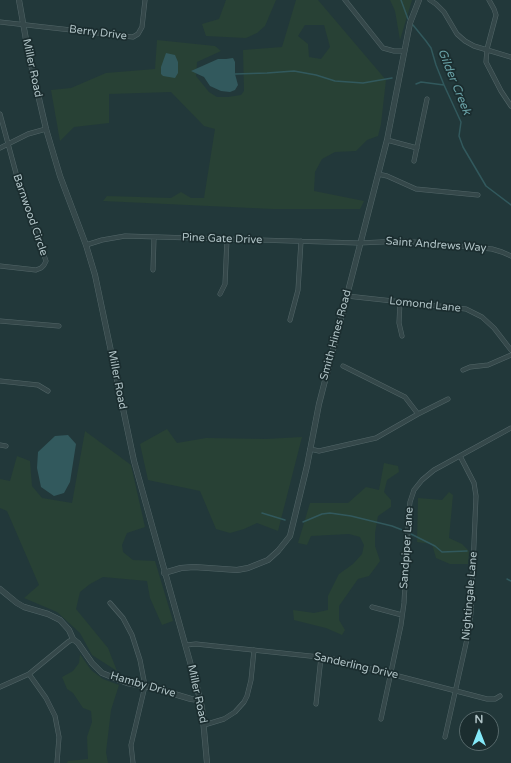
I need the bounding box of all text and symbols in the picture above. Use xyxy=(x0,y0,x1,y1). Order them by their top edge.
street label: Berry Drive xyxy=(68,23,128,43)
street label: Miller Road xyxy=(19,37,45,99)
water label: Gilder Creek xyxy=(434,47,474,117)
street label: Barnwood Circle xyxy=(10,172,50,258)
street label: Pine Gate Drive xyxy=(182,231,262,247)
street label: Saint Andrews Way xyxy=(385,235,487,255)
street label: Smith Hines Road xyxy=(318,288,354,382)
street label: Lomond Lane xyxy=(389,295,461,315)
street label: Miller Road xyxy=(105,349,129,411)
street label: Sandpiper Lane xyxy=(398,507,416,589)
street label: Nightingale Lane xyxy=(460,551,480,641)
street label: Sanderling Drive xyxy=(313,650,399,682)
street label: Miller Road xyxy=(184,663,210,725)
street label: Hamby Drive xyxy=(109,669,177,701)
north arrow xyxy=(459,711,499,751)
text: N xyxy=(475,713,483,726)

